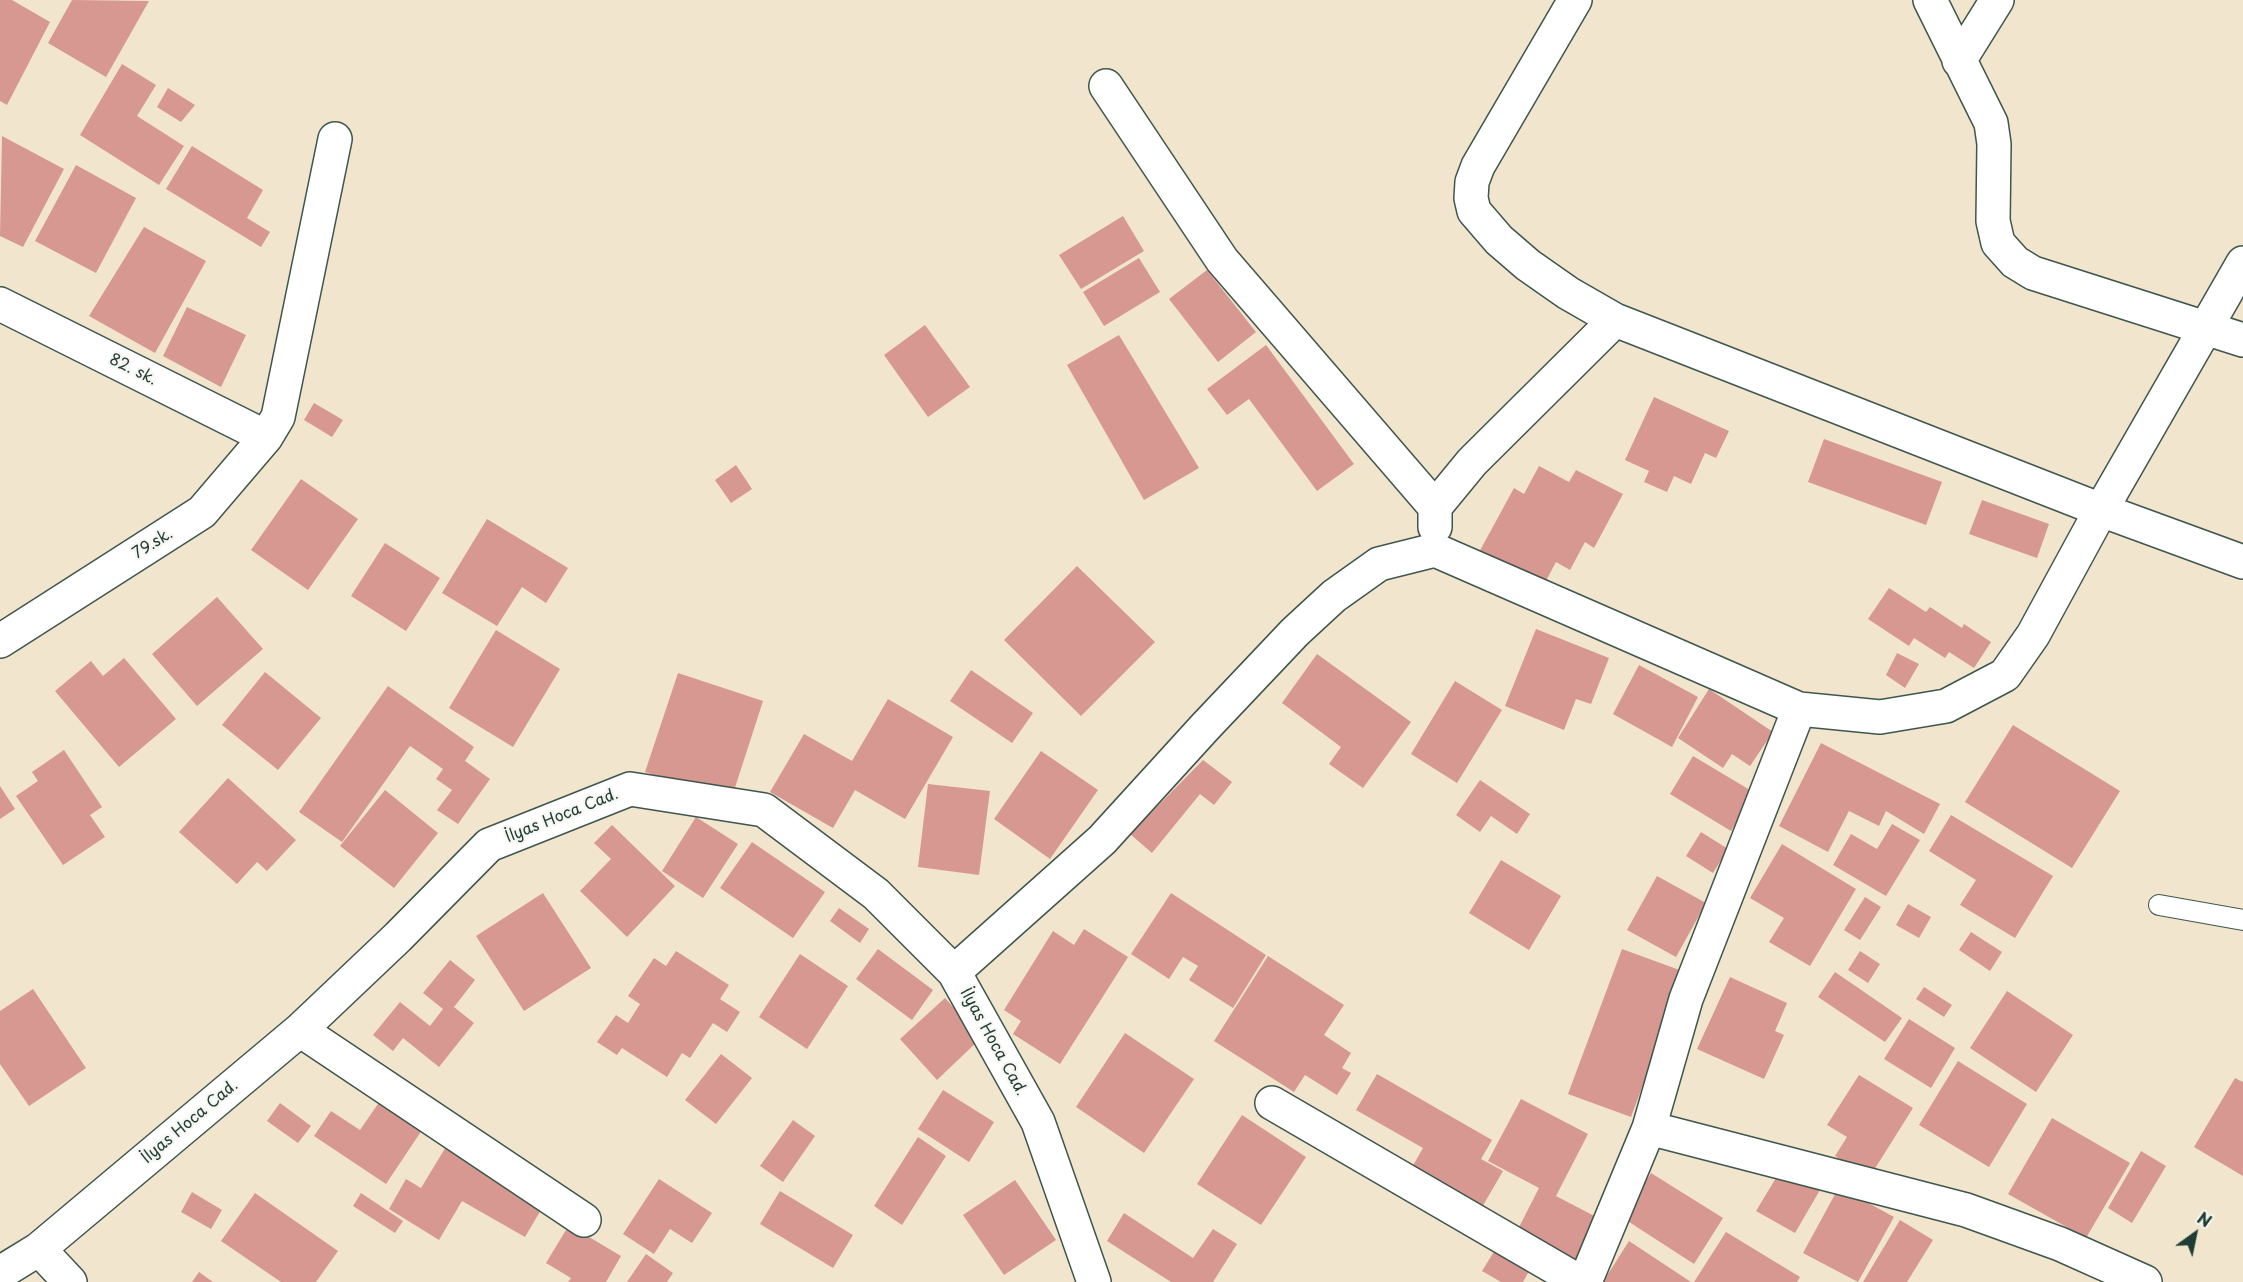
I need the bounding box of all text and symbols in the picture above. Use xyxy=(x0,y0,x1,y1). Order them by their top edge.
street label: 82. sk. xyxy=(106,350,160,390)
street label: 79.sk. xyxy=(129,524,177,564)
street label: İlyas Hoca Cad. xyxy=(503,785,621,847)
street label: İlyas Hoca Cad. xyxy=(956,985,1030,1099)
street label: İlyas Hoca Cad. xyxy=(138,1076,242,1168)
north arrow xyxy=(2165,1204,2225,1264)
text: N xyxy=(2193,1205,2217,1232)

